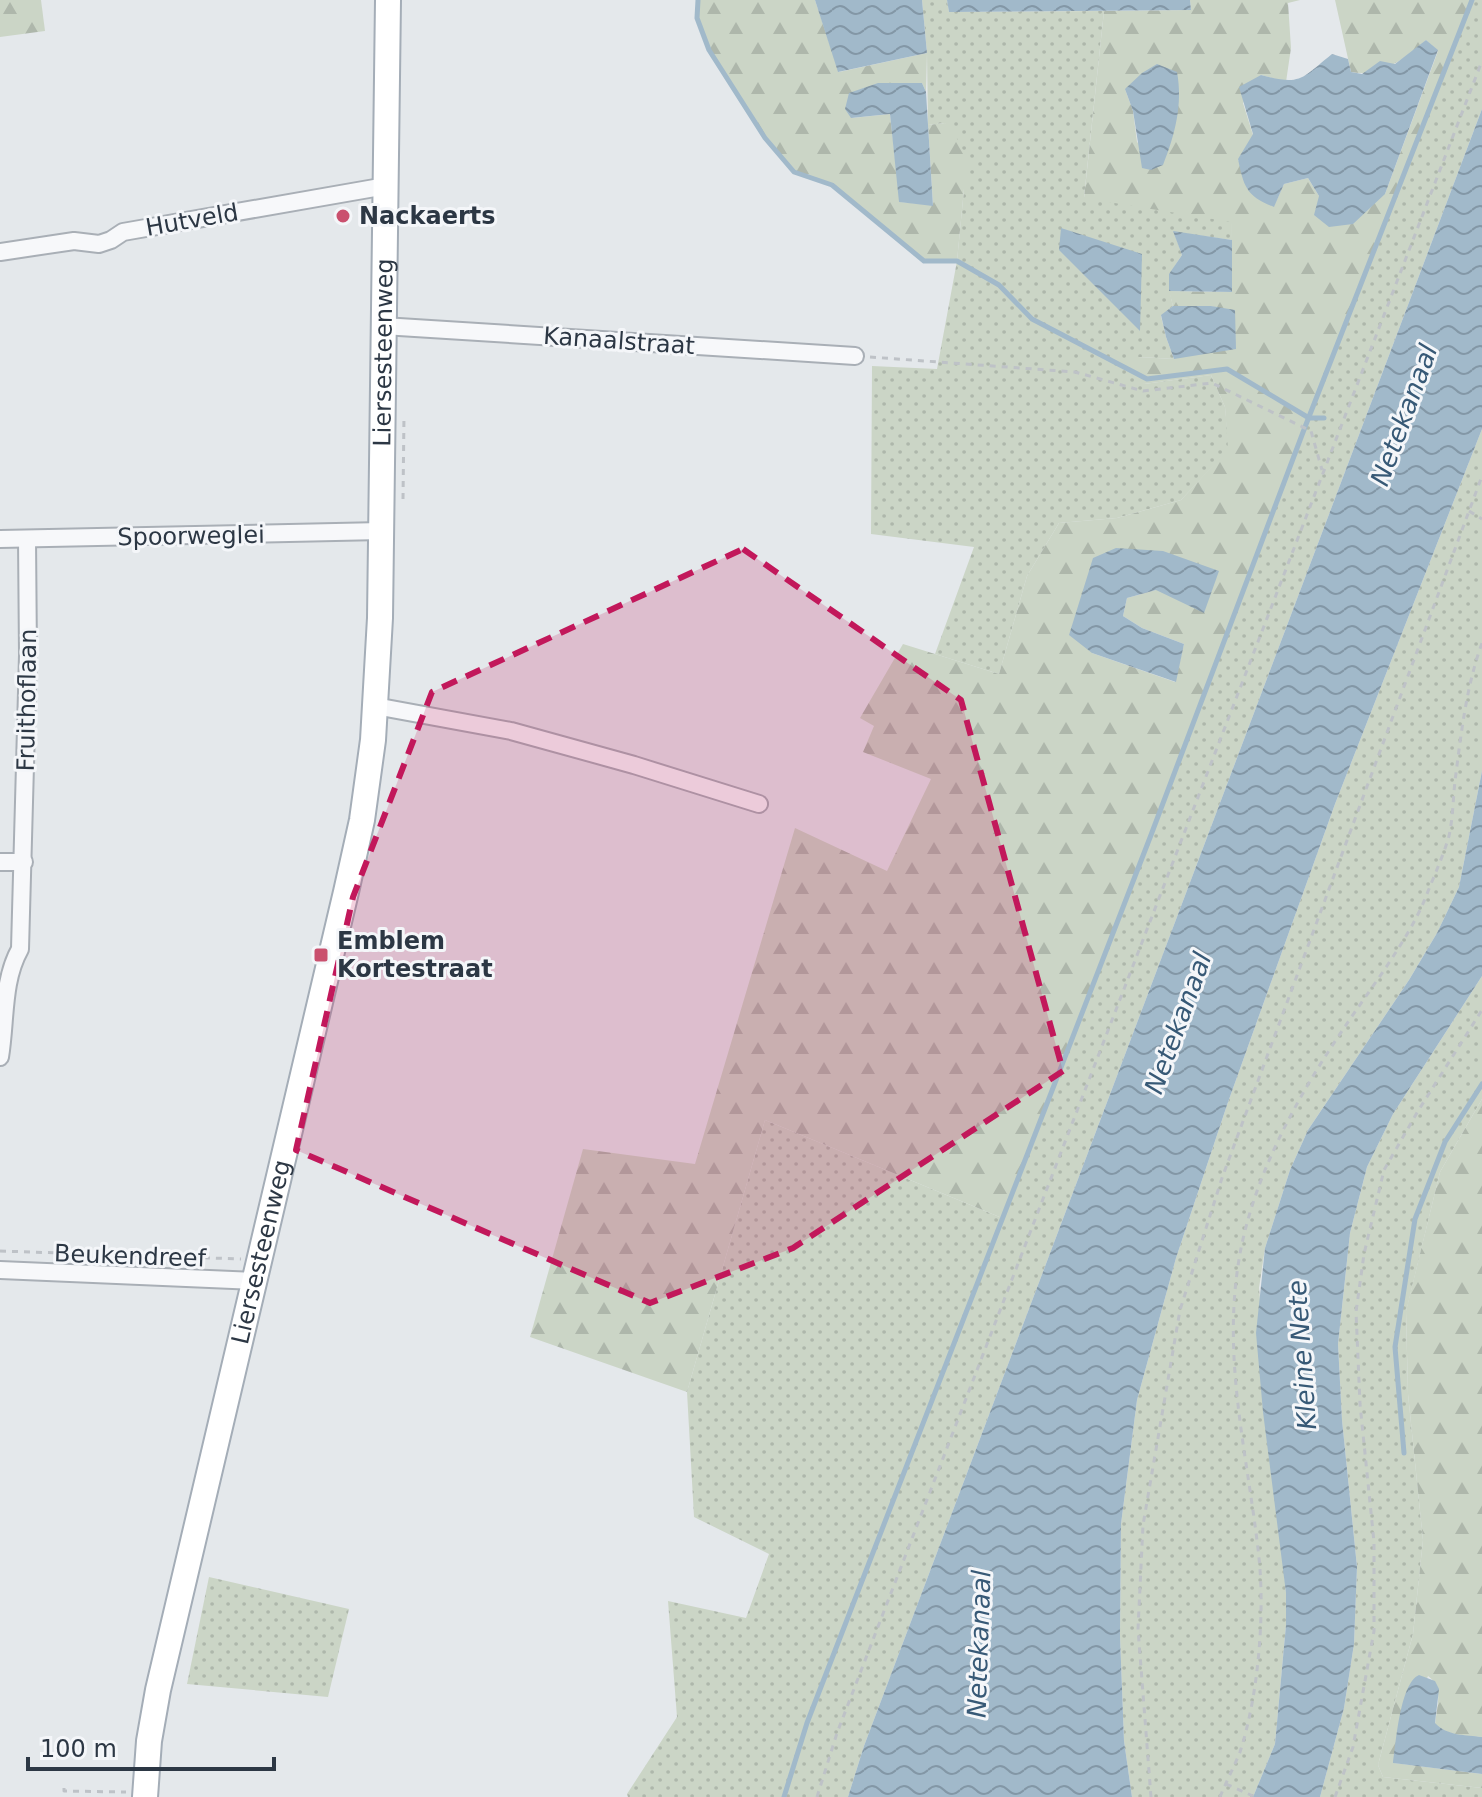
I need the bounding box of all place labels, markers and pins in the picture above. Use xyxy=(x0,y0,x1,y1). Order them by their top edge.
place label: Nackaerts xyxy=(359,202,496,230)
marker: Nackaerts xyxy=(334,207,352,225)
place label: Emblem Kortestraat xyxy=(337,927,493,983)
marker: Emblem Kortestraat xyxy=(312,946,330,964)

